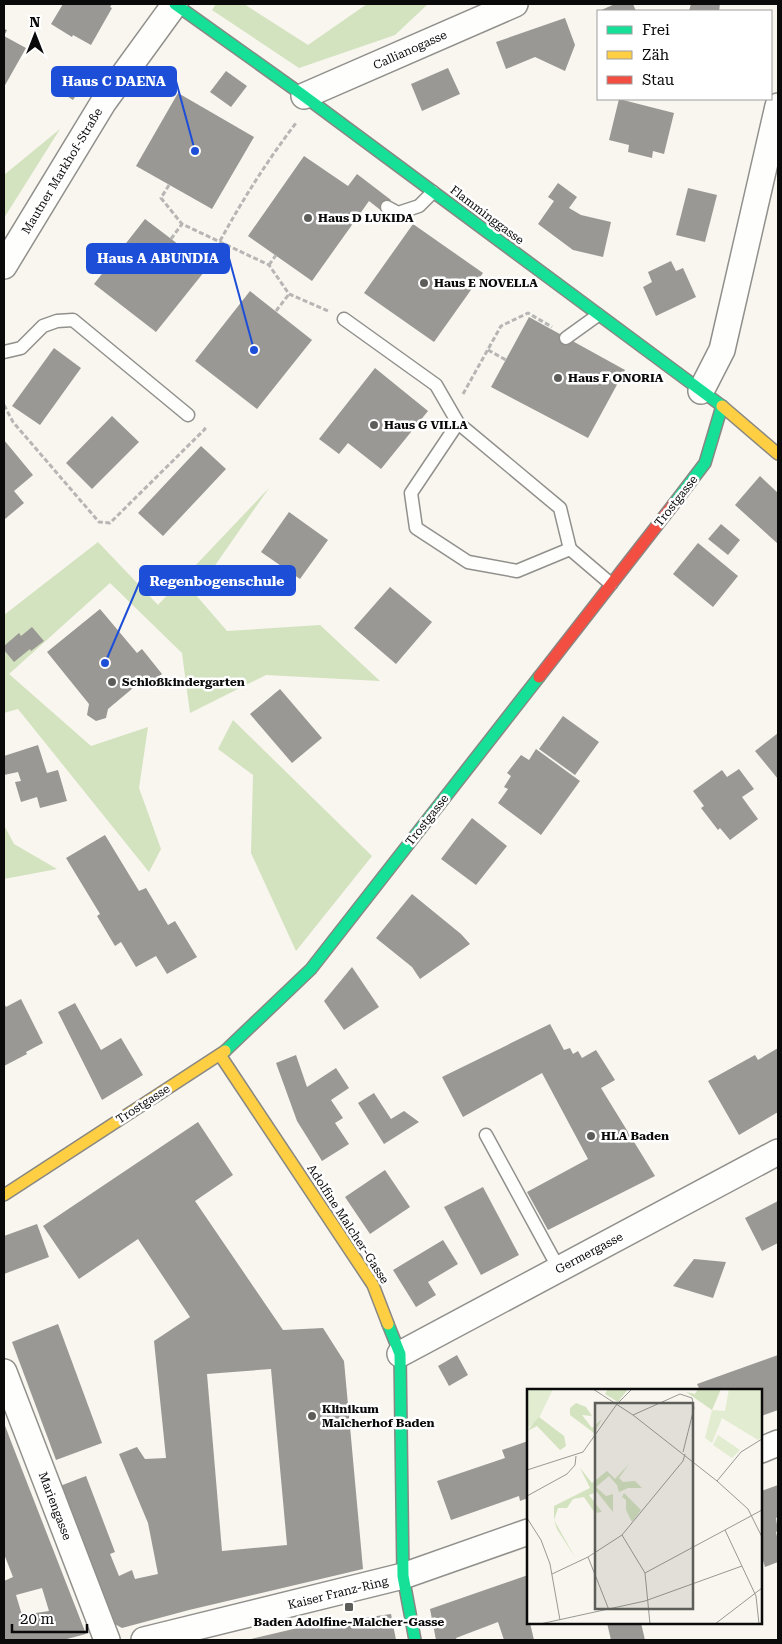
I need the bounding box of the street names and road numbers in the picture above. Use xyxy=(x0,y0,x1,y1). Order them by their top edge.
street label: Callianogasse xyxy=(371,27,449,72)
street label: Mautner Markhof-Straße xyxy=(19,105,105,236)
street label: Flamminggasse xyxy=(447,183,527,248)
street label: Trostgasse xyxy=(652,472,701,529)
street label: Trostgasse xyxy=(403,791,452,848)
street label: Trostgasse xyxy=(114,1081,173,1127)
street label: Adolfine Malcher-Gasse xyxy=(304,1162,392,1287)
street label: Germergasse xyxy=(553,1229,625,1277)
street label: Mariengasse xyxy=(36,1470,75,1542)
street label: Kaiser Franz-Ring xyxy=(286,1574,390,1612)

